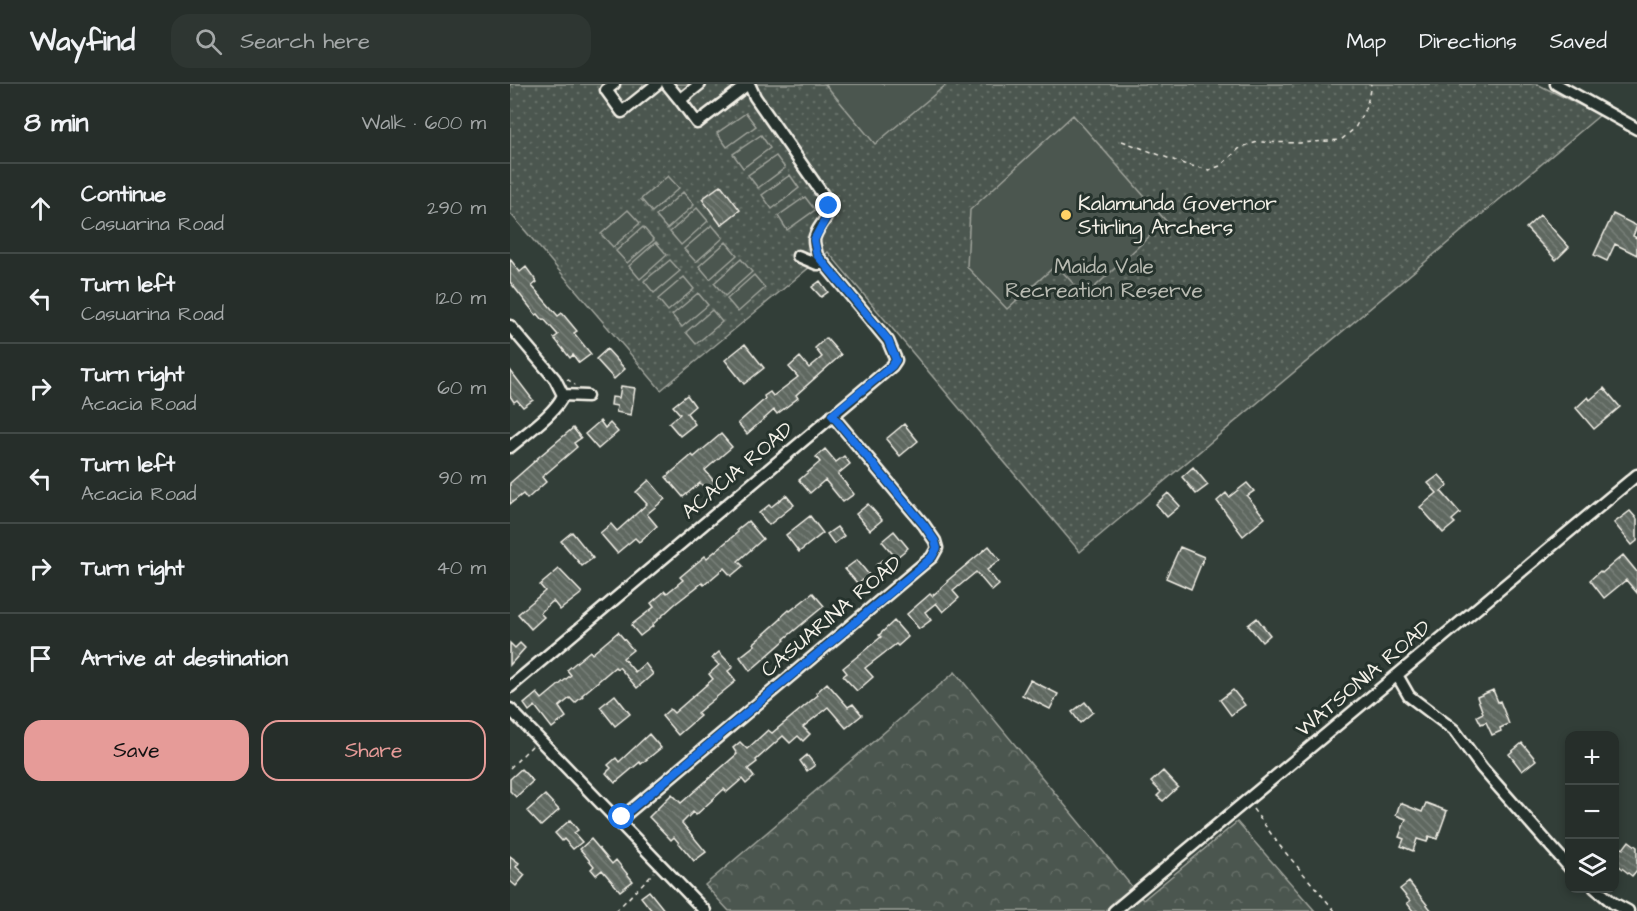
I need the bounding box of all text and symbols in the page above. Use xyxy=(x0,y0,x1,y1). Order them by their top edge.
search box xyxy=(171,14,591,68)
text: Wayfind xyxy=(30,22,135,61)
icon: search xyxy=(192,25,225,58)
text: Search here xyxy=(240,26,370,57)
text: Map xyxy=(1346,27,1386,56)
text: Directions xyxy=(1419,27,1517,56)
text: Saved xyxy=(1550,27,1607,56)
text: 8 min xyxy=(24,105,88,141)
text: Walk · 600 m xyxy=(361,109,486,137)
text: Continue xyxy=(81,179,166,210)
place label: Kalamunda Governor Stirling Archers xyxy=(1078,189,1277,244)
icon: ahead xyxy=(24,192,57,225)
route end xyxy=(815,192,841,218)
text: 290 m xyxy=(427,194,486,222)
marker: Kalamunda Governor Stirling Archers xyxy=(1059,208,1073,222)
text: Casuarina Road xyxy=(81,210,224,238)
park label: Maida Vale Recreation Reserve xyxy=(1005,252,1203,305)
text: Turn left xyxy=(81,269,175,300)
icon: left xyxy=(24,282,57,315)
text: 120 m xyxy=(436,284,486,312)
text: Casuarina Road xyxy=(81,300,224,328)
text: Turn right xyxy=(81,359,184,390)
icon: right xyxy=(24,372,57,405)
text: 60 m xyxy=(437,374,486,402)
text: Acacia Road xyxy=(81,390,196,418)
street label: ACACIA ROAD xyxy=(675,415,800,526)
text: Turn left xyxy=(81,449,175,480)
icon: left xyxy=(24,462,57,495)
text: 90 m xyxy=(438,464,486,492)
text: Acacia Road xyxy=(81,480,196,508)
street label: CASUARINA ROAD xyxy=(754,548,908,684)
icon: right xyxy=(24,552,57,585)
text: Turn right xyxy=(81,553,184,584)
text: 40 m xyxy=(436,554,486,582)
street label: WATSONIA ROAD xyxy=(1290,613,1437,744)
icon: arrive xyxy=(24,642,57,675)
text: Arrive at destination xyxy=(81,643,288,674)
button: Save xyxy=(24,720,249,781)
button: Share xyxy=(261,720,486,781)
map controls xyxy=(1565,731,1619,893)
button: + xyxy=(1565,731,1619,785)
button: − xyxy=(1565,785,1619,839)
route start xyxy=(608,803,634,829)
button: layers xyxy=(1565,839,1619,893)

